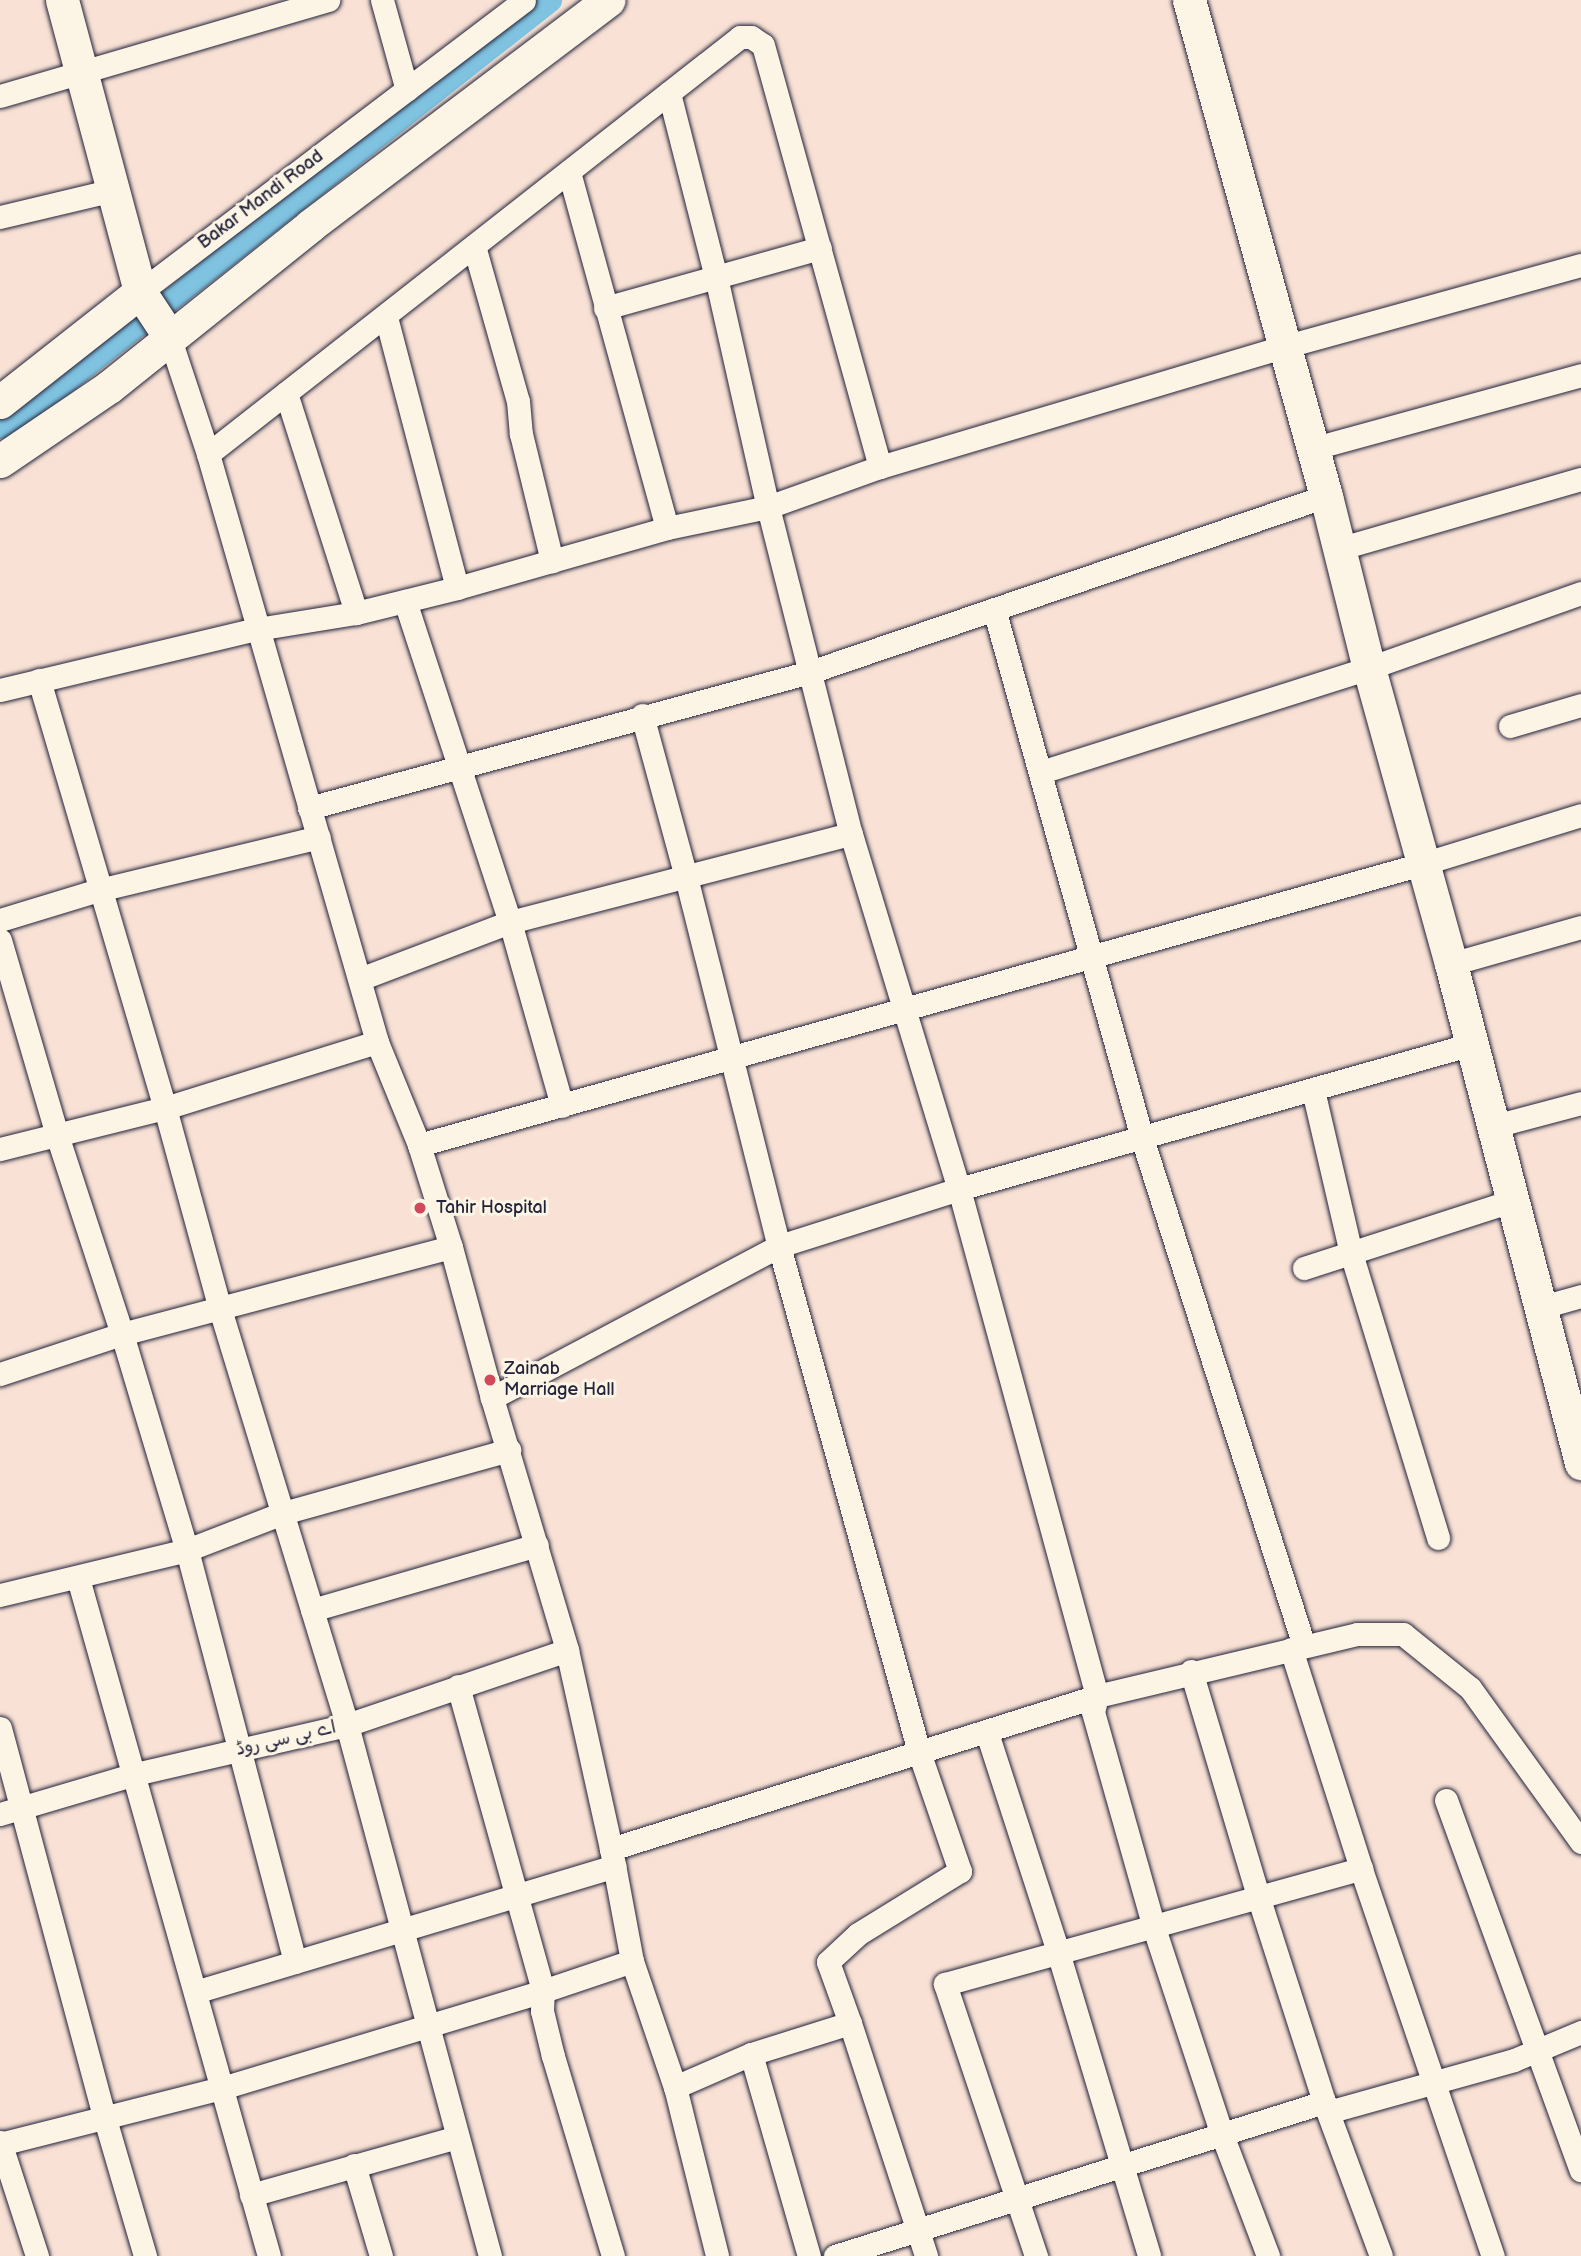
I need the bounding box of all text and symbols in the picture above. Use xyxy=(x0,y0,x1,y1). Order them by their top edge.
street label: Bakar Mandi Road xyxy=(194,146,328,254)
place label: Tahir Hospital xyxy=(436,1197,547,1219)
marker: Tahir Hospital xyxy=(410,1198,430,1218)
place label: Zainab Marriage Hall xyxy=(504,1359,614,1402)
marker: Zainab Marriage Hall xyxy=(482,1372,498,1388)
street label: اے بی سی روڈ xyxy=(234,1717,338,1761)

